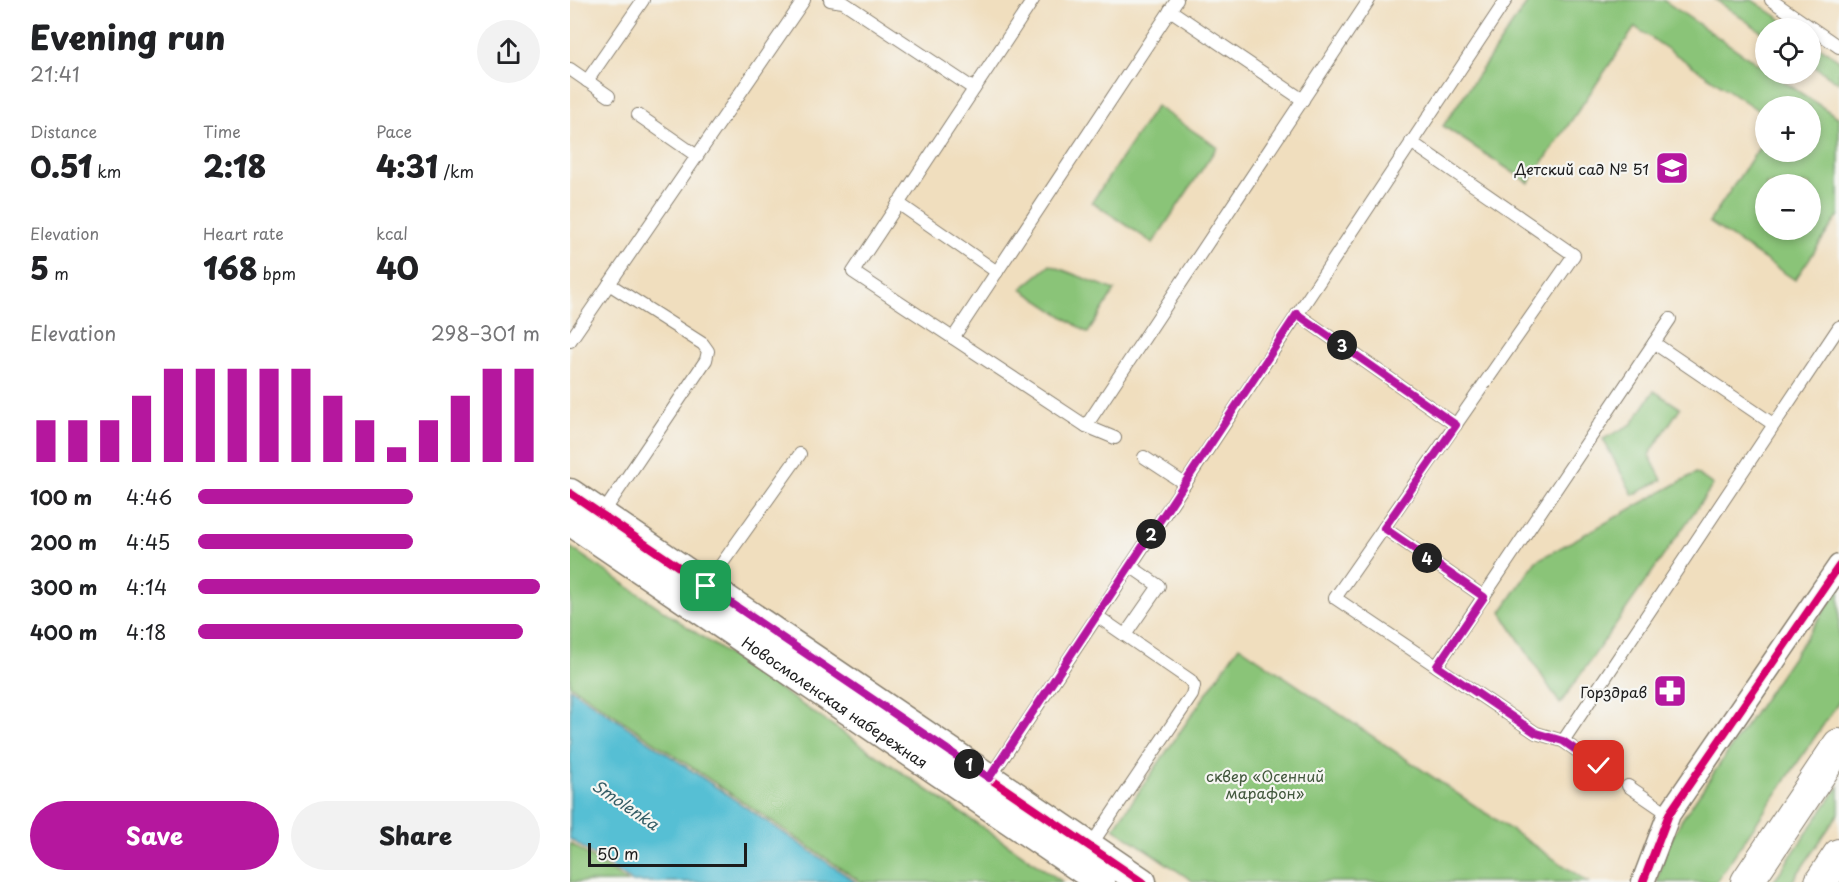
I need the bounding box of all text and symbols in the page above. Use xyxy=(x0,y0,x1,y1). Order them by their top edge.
text: Evening run xyxy=(30,11,225,61)
map controls xyxy=(1755,18,1821,240)
button: locate xyxy=(1755,18,1821,84)
button: share xyxy=(477,20,540,83)
text: 21:41 xyxy=(30,59,80,89)
button: + xyxy=(1755,96,1821,162)
text: Distance xyxy=(30,119,97,143)
text: Time xyxy=(203,119,241,143)
text: Pace xyxy=(376,119,412,143)
text: 0.51 xyxy=(30,143,92,188)
text: 2:18 xyxy=(203,143,266,188)
text: 4:31 xyxy=(376,143,438,188)
school or university icon: Детский сад № 51 xyxy=(1654,150,1690,186)
place label: Детский сад № 51 xyxy=(1514,157,1649,180)
text: km xyxy=(92,159,121,183)
text: /km xyxy=(438,159,474,183)
button: − xyxy=(1755,174,1821,240)
text: Elevation xyxy=(30,221,99,245)
text: Heart rate xyxy=(203,221,284,245)
text: kcal xyxy=(376,221,408,245)
text: 5 xyxy=(30,245,49,290)
text: 168 xyxy=(203,245,258,290)
text: 40 xyxy=(376,245,419,290)
text: m xyxy=(49,261,69,285)
text: bpm xyxy=(258,261,296,285)
text: Elevation xyxy=(30,318,116,348)
text: 298–301 m xyxy=(431,318,540,348)
pin: 3 xyxy=(1327,330,1357,360)
text: 3 xyxy=(1337,333,1347,357)
text: 100 m xyxy=(30,482,92,512)
text: 4:46 xyxy=(126,482,172,512)
pin: 2 xyxy=(1136,519,1166,549)
text: 2 xyxy=(1145,522,1157,546)
text: 200 m xyxy=(30,527,97,557)
text: 4:45 xyxy=(126,527,170,557)
pin: 4 xyxy=(1412,543,1442,573)
text: 4 xyxy=(1422,546,1432,570)
pin xyxy=(680,560,731,611)
icon: arrive xyxy=(689,569,722,602)
text: 300 m xyxy=(30,572,98,602)
text: 4:14 xyxy=(126,572,167,602)
text: 400 m xyxy=(30,617,98,647)
text: 4:18 xyxy=(126,617,166,647)
street label: Новосмоленская набережная xyxy=(738,630,933,773)
pharmacy icon: Горздрав xyxy=(1652,673,1688,709)
place label: Горздрав xyxy=(1580,680,1647,703)
pin xyxy=(1573,740,1624,791)
pin: 1 xyxy=(954,749,984,779)
icon: check xyxy=(1582,749,1615,782)
text: 1 xyxy=(965,752,973,776)
park label: сквер «Осенний марафон» xyxy=(1206,764,1324,804)
water label: Smolenka xyxy=(588,773,665,836)
button: Save xyxy=(30,801,279,870)
button: Share xyxy=(291,801,540,870)
scale bar xyxy=(588,840,747,868)
text: 50 m xyxy=(597,841,638,865)

